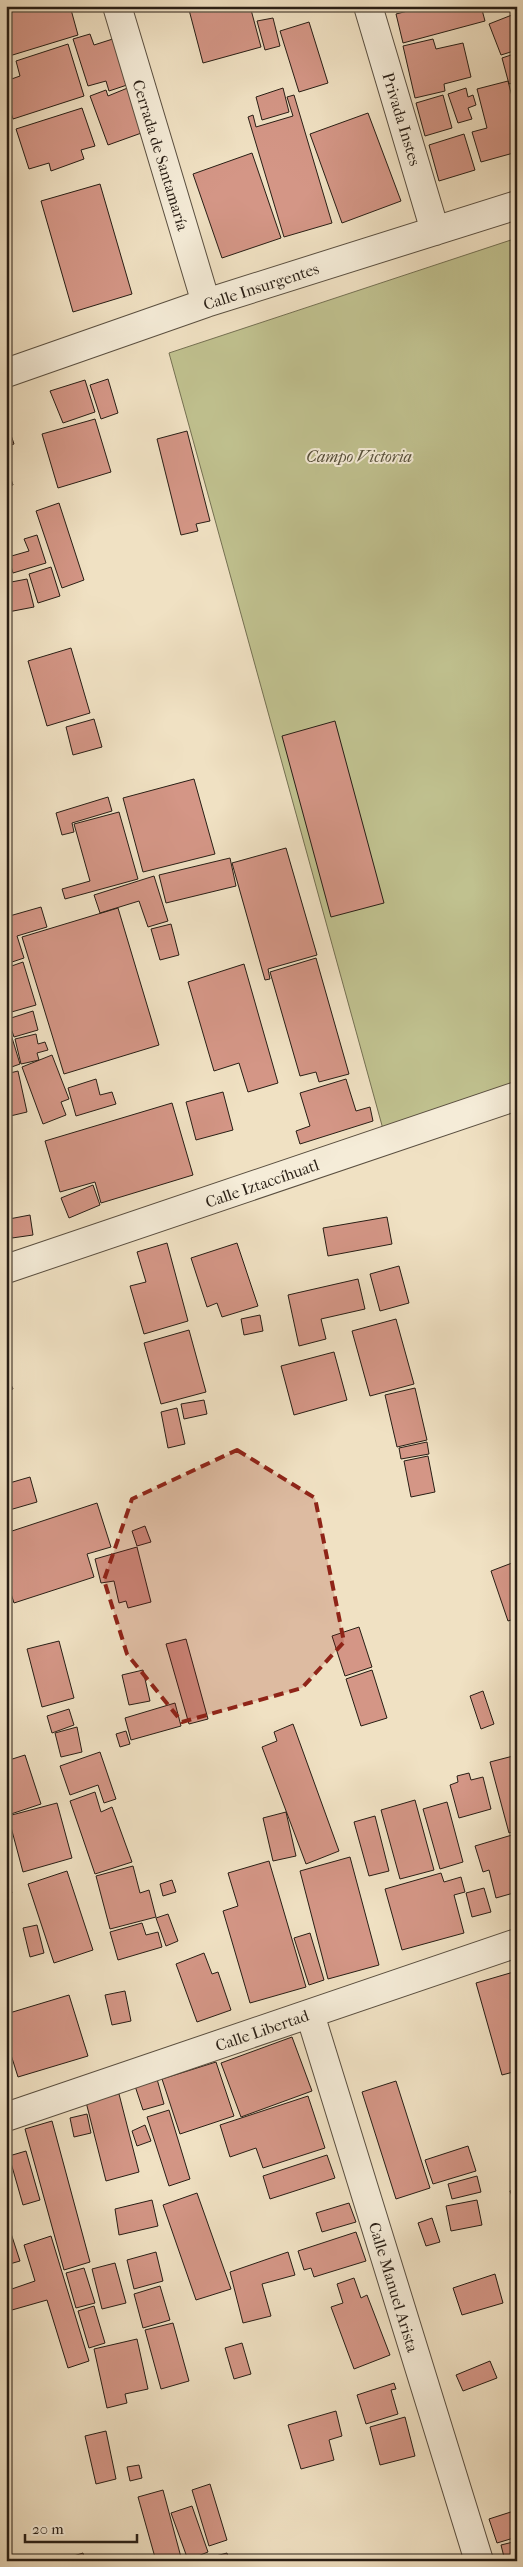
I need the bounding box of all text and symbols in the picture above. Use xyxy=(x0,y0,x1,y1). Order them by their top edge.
street label: Privada Instes xyxy=(378,70,425,168)
street label: Cerrada de Santamaría xyxy=(129,77,193,234)
street label: Calle Insurgentes xyxy=(201,259,322,314)
park label: Campo Victoria xyxy=(306,447,412,466)
street label: Calle Iztaccíhuatl xyxy=(203,1155,322,1212)
street label: Calle Libertad xyxy=(213,2006,312,2055)
street label: Calle Manuel Arista xyxy=(365,2220,423,2355)
scale bar xyxy=(25,2512,138,2544)
text: 20 m xyxy=(32,2520,64,2538)

